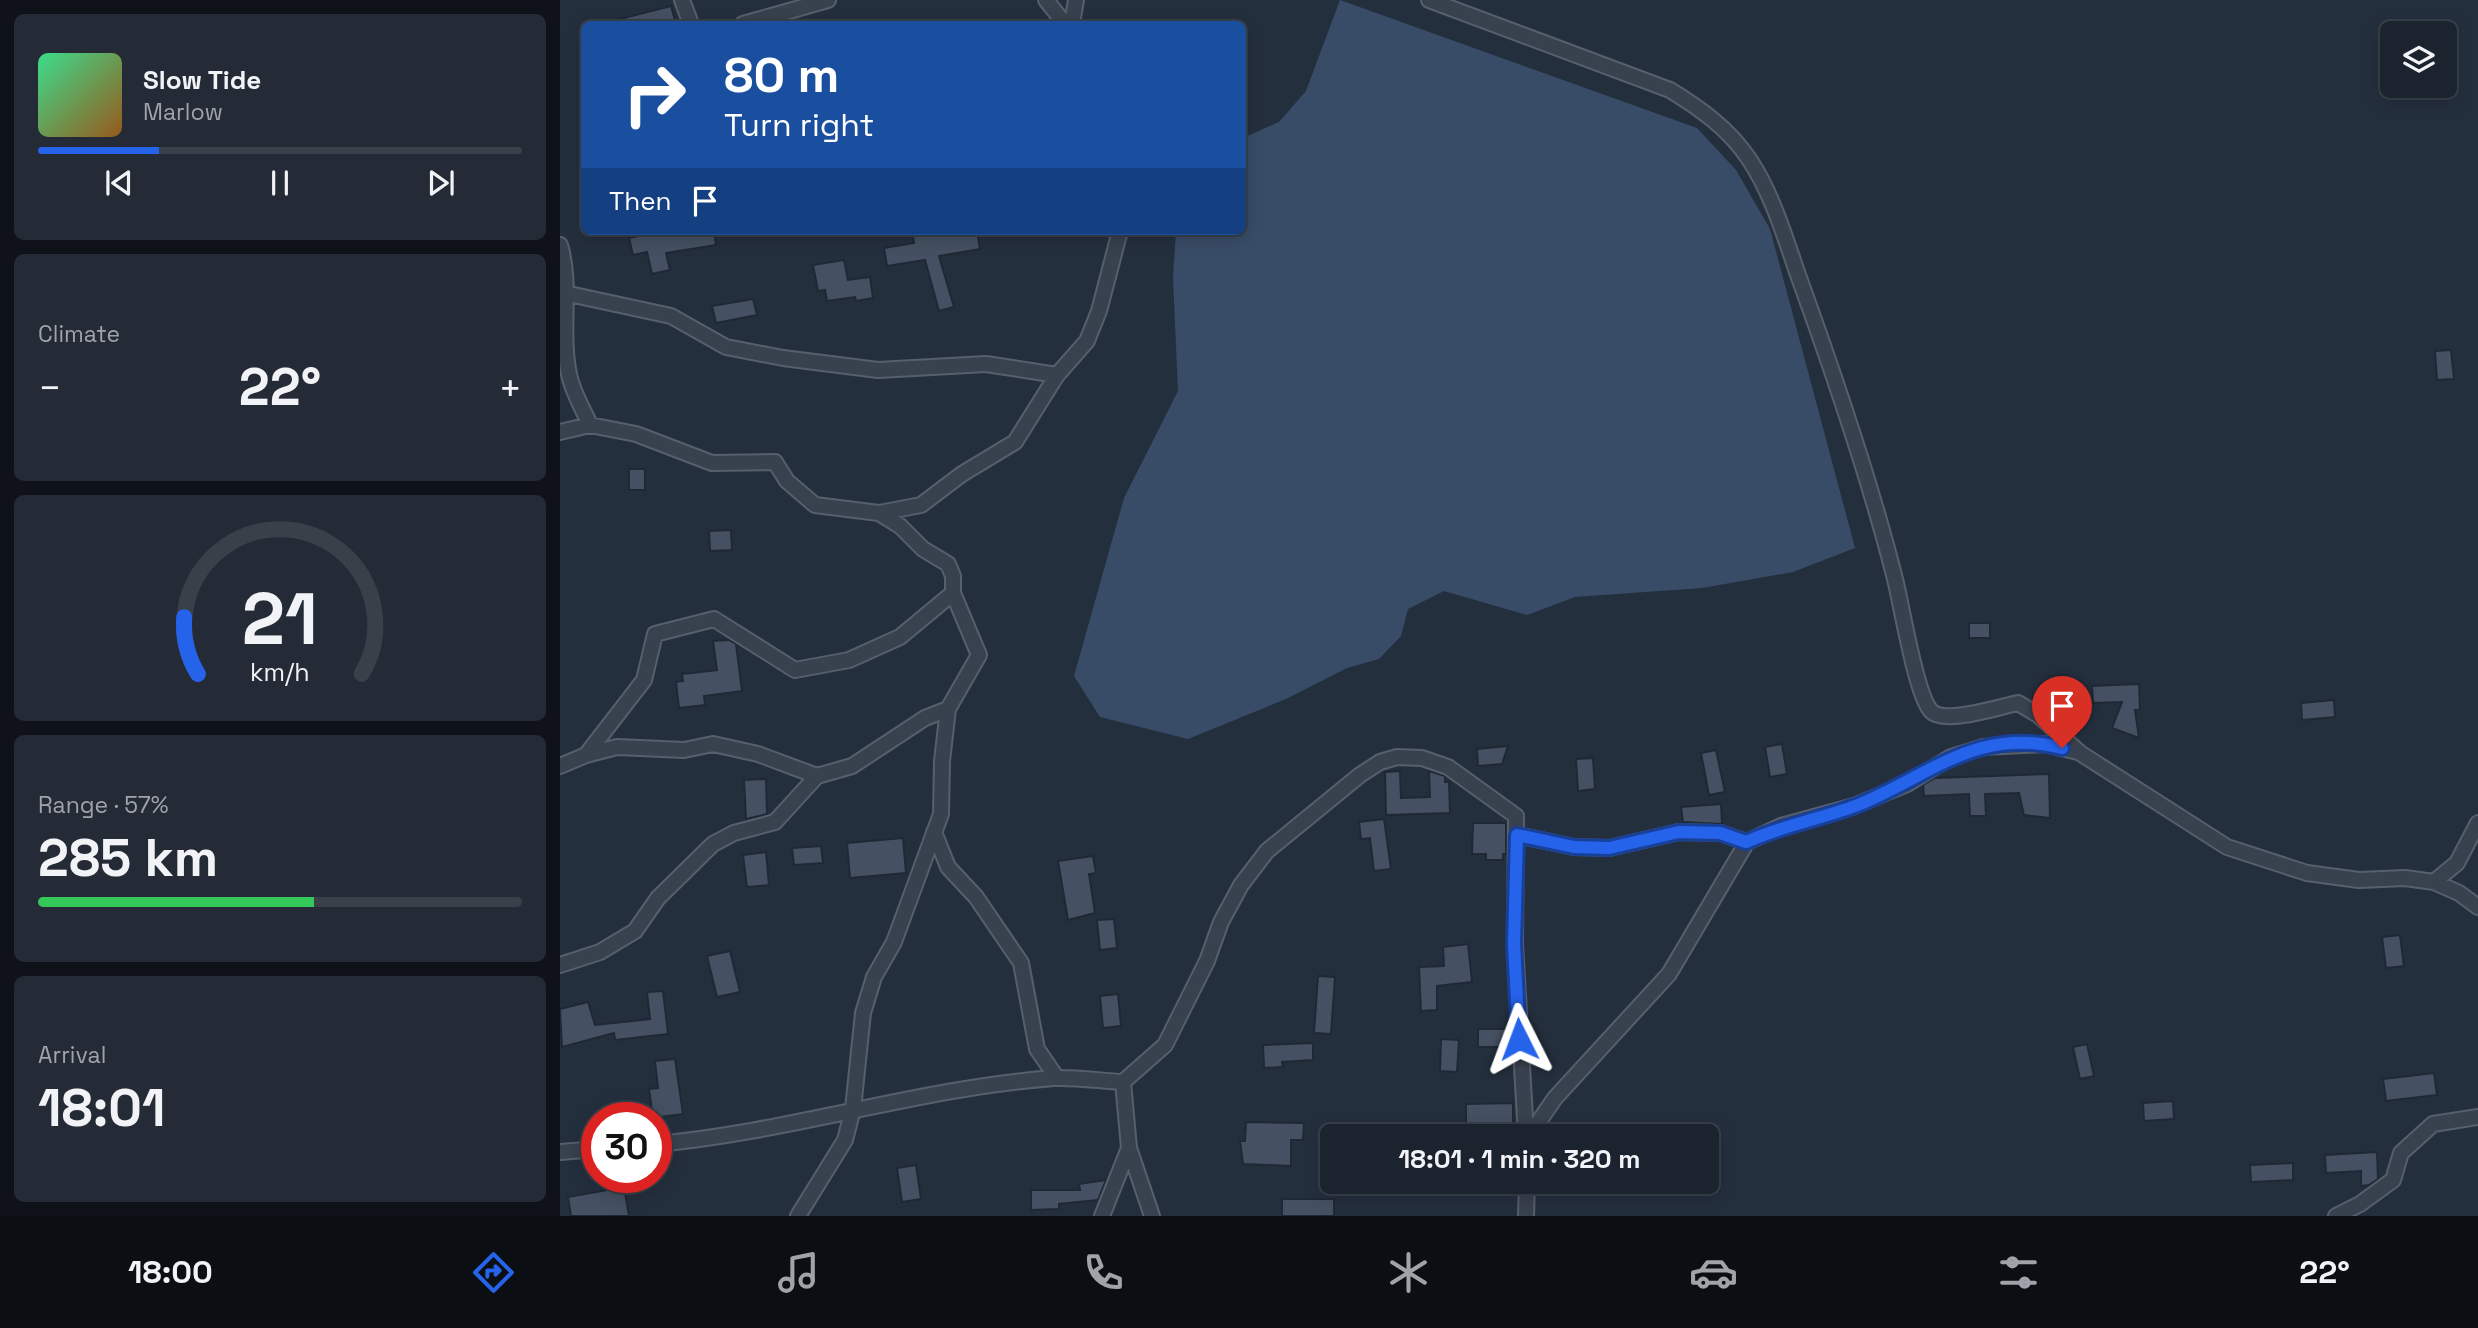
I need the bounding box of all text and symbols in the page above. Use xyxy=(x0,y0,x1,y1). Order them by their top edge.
map controls xyxy=(2380,21,2457,98)
button: layers xyxy=(2380,21,2457,98)
text: 80 m xyxy=(724,44,839,106)
icon: right xyxy=(609,49,700,140)
text: Slow Tide xyxy=(143,63,261,97)
text: Marlow xyxy=(143,97,223,127)
text: Turn right xyxy=(724,105,874,145)
icon: previous xyxy=(100,164,138,202)
icon: pause xyxy=(261,164,299,202)
icon: next xyxy=(422,164,460,202)
icon: arrive xyxy=(686,182,724,220)
text: Then xyxy=(609,184,672,218)
text: Climate xyxy=(38,319,120,349)
text: 22° xyxy=(239,354,321,420)
text: − xyxy=(38,364,62,412)
text: + xyxy=(498,364,522,412)
text: 21 xyxy=(242,572,318,665)
text: km/h xyxy=(250,656,310,688)
pin xyxy=(2032,676,2092,748)
icon: arrive xyxy=(2043,687,2081,725)
text: Range · 57% xyxy=(38,790,169,820)
text: 285 km xyxy=(38,825,218,891)
position arrow xyxy=(1482,1002,1556,1076)
text: Arrival xyxy=(38,1040,106,1070)
text: 18:01 xyxy=(38,1075,165,1141)
speed limit sign: 30 xyxy=(581,1102,672,1193)
text: 18:01 · 1 min · 320 m xyxy=(1399,1142,1640,1176)
icon: directions xyxy=(469,1248,518,1297)
icon: music xyxy=(774,1248,823,1297)
icon: phone xyxy=(1079,1248,1128,1297)
icon: climate xyxy=(1384,1248,1433,1297)
icon: car xyxy=(1689,1248,1738,1297)
icon: filters xyxy=(1994,1248,2043,1297)
text: 18:00 xyxy=(128,1252,213,1292)
text: 22° xyxy=(2299,1252,2350,1292)

